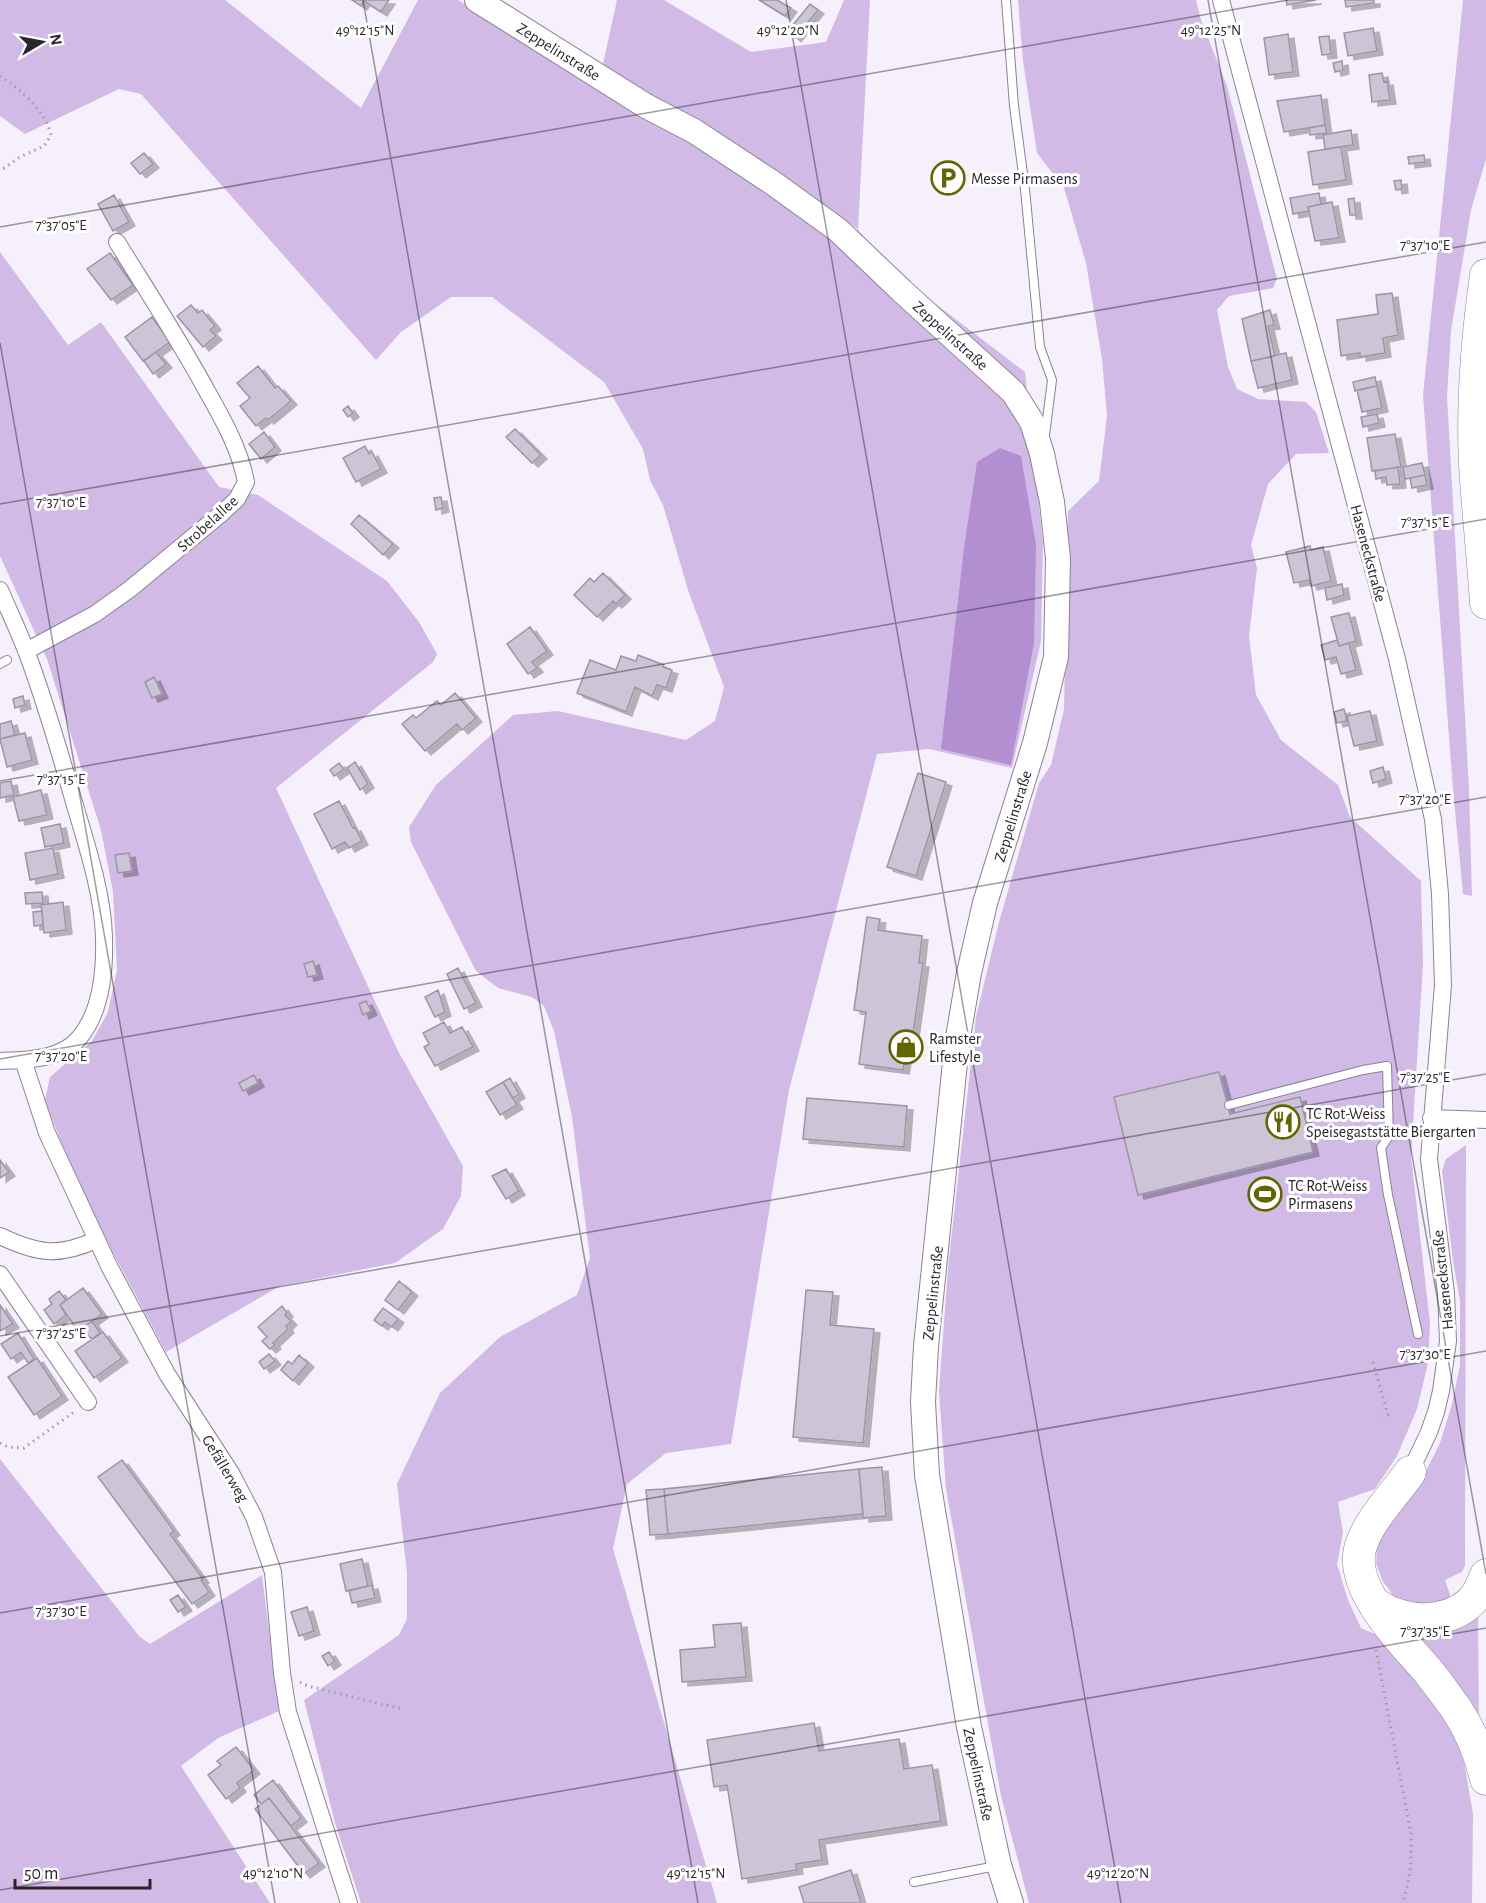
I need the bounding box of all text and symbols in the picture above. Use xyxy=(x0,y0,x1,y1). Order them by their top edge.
north arrow xyxy=(12,12,72,72)
street label: Zeppelinstraße xyxy=(514,20,603,84)
text: 49°12'15"N xyxy=(335,23,395,38)
text: 49°12'20"N xyxy=(757,23,819,38)
text: 49°12'25"N xyxy=(1181,23,1241,38)
text: N xyxy=(47,33,65,46)
parking icon: Messe Pirmasens xyxy=(930,160,966,196)
place label: Messe Pirmasens xyxy=(971,171,1078,187)
text: 7°37'05"E xyxy=(35,218,87,233)
text: 7°37'10"E xyxy=(1400,238,1450,253)
street label: Zeppelinstraße xyxy=(910,298,991,373)
street label: Strobelallee xyxy=(174,493,241,555)
text: 7°37'10"E xyxy=(36,495,86,510)
street label: Haseneckstraße xyxy=(1347,503,1389,604)
text: 7°37'15"E xyxy=(1401,515,1449,530)
street label: Zeppelinstraße xyxy=(991,769,1034,864)
text: 7°37'15"E xyxy=(37,772,85,787)
text: 7°37'20"E xyxy=(1399,792,1451,807)
shop icon: Ramster Lifestyle xyxy=(888,1029,924,1065)
place label: Ramster Lifestyle xyxy=(929,1031,982,1066)
text: 7°37'20"E xyxy=(35,1049,87,1064)
text: 7°37'25"E xyxy=(1400,1070,1450,1085)
restaurant icon: TC Rot-Weiss Speisegaststätte Biergarten xyxy=(1265,1104,1301,1140)
place label: TC Rot-Weiss Speisegaststätte Biergarten xyxy=(1306,1106,1476,1140)
sports icon: TC Rot-Weiss Pirmasens xyxy=(1247,1176,1283,1212)
place label: TC Rot-Weiss Pirmasens xyxy=(1288,1178,1368,1212)
street label: Haseneckstraße xyxy=(1430,1229,1456,1330)
street label: Zeppelinstraße xyxy=(920,1245,946,1341)
text: 7°37'25"E xyxy=(36,1326,86,1341)
text: 7°37'30"E xyxy=(1399,1347,1451,1362)
street label: Gefällerweg xyxy=(199,1432,251,1505)
text: 7°37'30"E xyxy=(35,1604,87,1619)
text: 7°37'35"E xyxy=(1400,1624,1450,1639)
street label: Zeppelinstraße xyxy=(960,1726,996,1822)
scale bar xyxy=(15,1852,150,1890)
text: 50 m xyxy=(24,1865,58,1883)
text: 49°12'10"N xyxy=(243,1866,303,1881)
text: 49°12'15"N xyxy=(666,1866,726,1881)
text: 49°12'20"N xyxy=(1087,1866,1149,1881)

